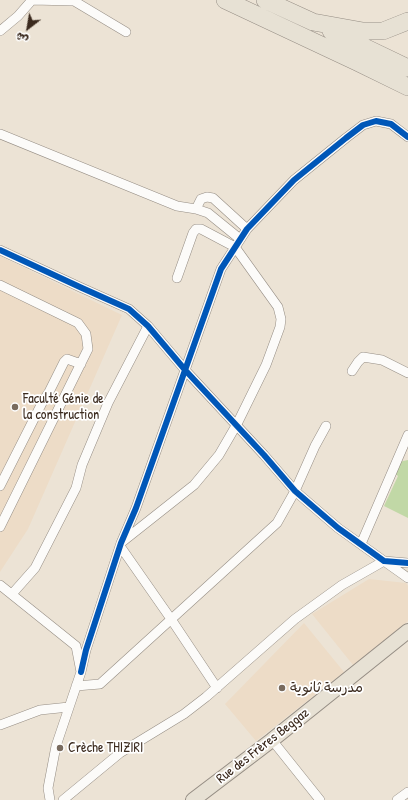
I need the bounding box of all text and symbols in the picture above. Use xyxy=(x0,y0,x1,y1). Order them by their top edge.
north arrow xyxy=(8,8,48,48)
text: ش xyxy=(13,29,31,47)
place label: Faculté Génie de la construction xyxy=(23,391,104,424)
marker: Faculté Génie de la construction xyxy=(10,402,20,412)
place label: مدرسة ثانوية xyxy=(290,680,363,696)
marker: مدرسة ثانوية xyxy=(277,683,287,693)
street label: Rue des Frères Beggaz xyxy=(213,705,313,787)
place label: Crèche THIZIRI xyxy=(68,740,143,756)
marker: Crèche THIZIRI xyxy=(55,743,65,753)

